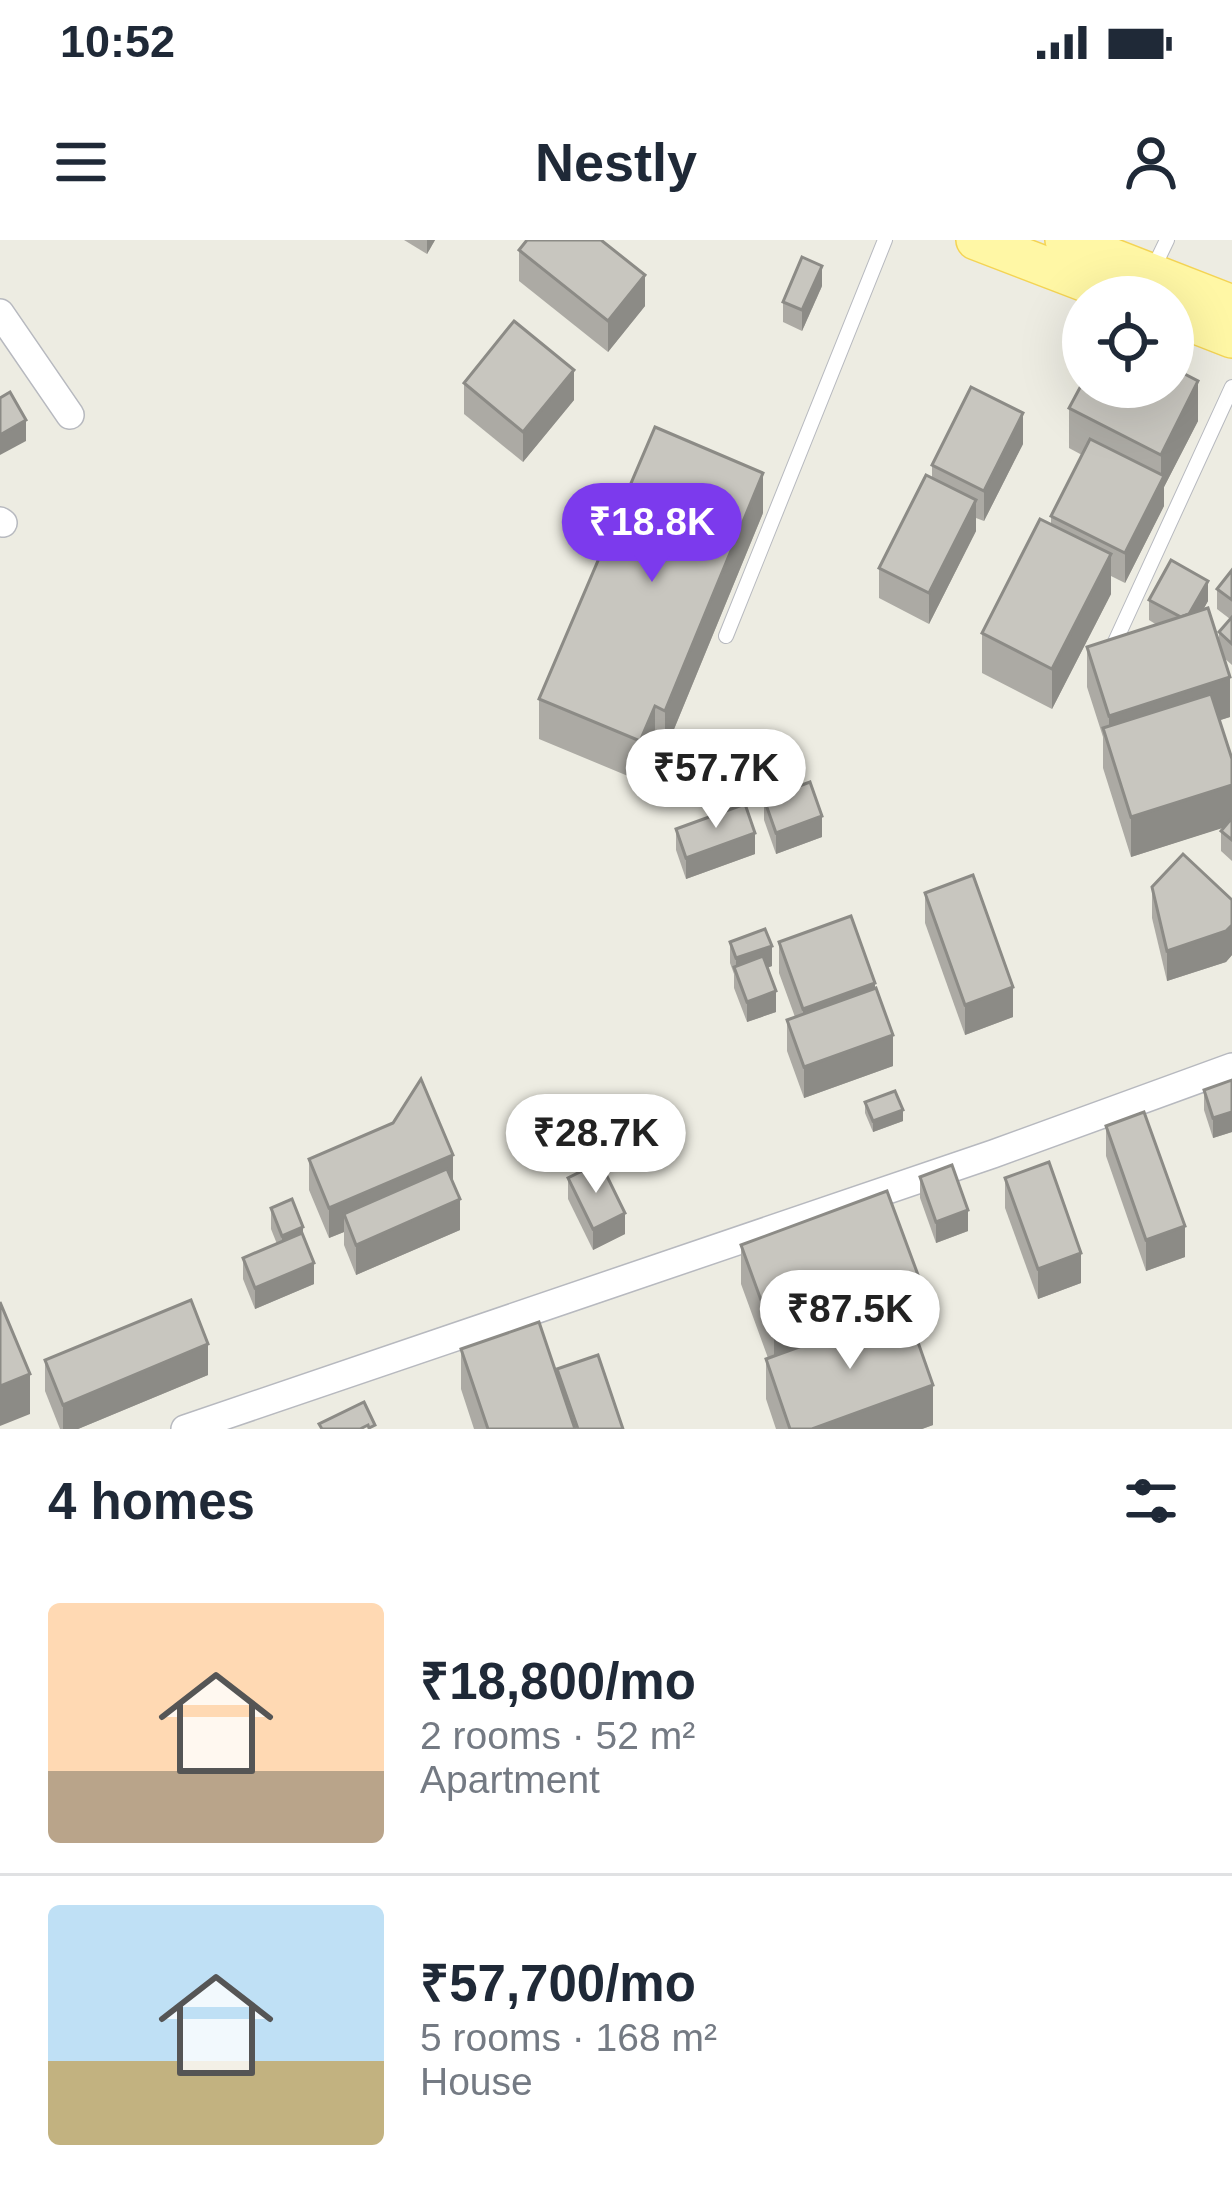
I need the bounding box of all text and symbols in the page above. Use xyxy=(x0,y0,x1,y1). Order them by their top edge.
text: 10:52 xyxy=(60,16,175,67)
icon: menu xyxy=(48,129,114,195)
icon: person xyxy=(1118,129,1184,195)
text: Nestly xyxy=(535,132,697,192)
map controls xyxy=(1062,276,1194,408)
button: locate xyxy=(1062,276,1194,408)
pin: ₹18.8K xyxy=(554,483,750,585)
text: ₹18.8K xyxy=(589,500,715,543)
pin: ₹57.7K xyxy=(618,729,814,831)
text: ₹57.7K xyxy=(653,746,779,789)
pin: ₹28.7K xyxy=(498,1094,694,1196)
text: ₹28.7K xyxy=(533,1111,659,1154)
pin: ₹87.5K xyxy=(752,1270,948,1372)
text: ₹87.5K xyxy=(787,1287,913,1330)
icon: filters xyxy=(1118,1468,1184,1534)
text: 4 homes xyxy=(48,1473,255,1530)
icon: home xyxy=(144,1651,288,1795)
text: ₹18,800/mo xyxy=(420,1653,696,1710)
text: 2 rooms · 52 m² xyxy=(420,1714,695,1757)
text: Apartment xyxy=(420,1758,600,1801)
icon: home xyxy=(144,1953,288,2097)
text: ₹57,700/mo xyxy=(420,1955,696,2012)
text: 5 rooms · 168 m² xyxy=(420,2016,717,2059)
text: House xyxy=(420,2060,533,2103)

